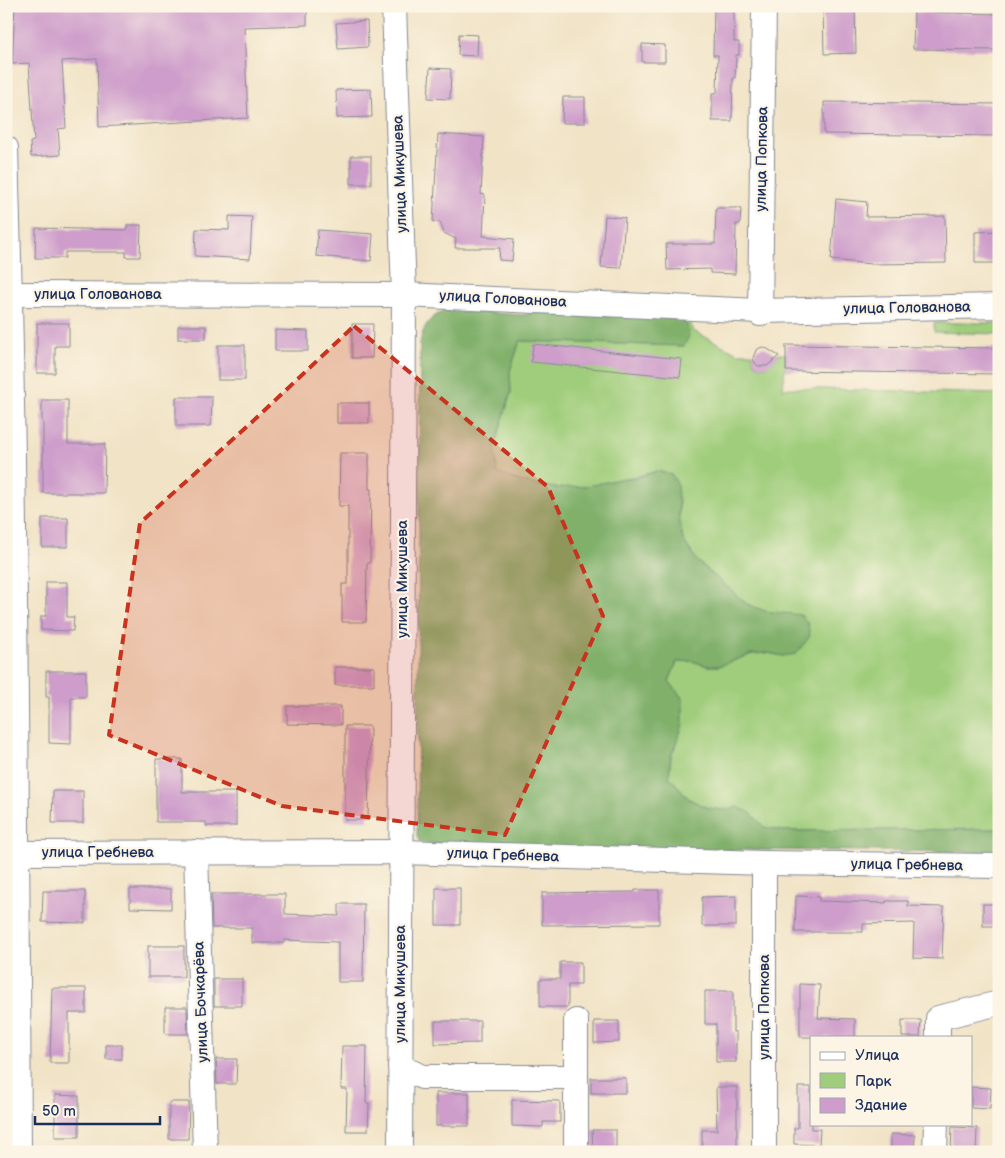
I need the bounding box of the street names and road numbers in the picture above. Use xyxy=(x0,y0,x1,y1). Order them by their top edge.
street label: улица Попкова xyxy=(752,106,772,212)
street label: улица Микушева xyxy=(388,115,412,233)
street label: улица Голованова xyxy=(34,285,162,304)
street label: улица Голованова xyxy=(439,286,567,312)
street label: улица Голованова xyxy=(843,297,971,319)
street label: улица Микушева xyxy=(393,520,412,638)
street label: улица Гребнева xyxy=(42,843,154,862)
street label: улица Гребнева xyxy=(446,844,560,866)
street label: улица Гребнева xyxy=(851,855,963,875)
street label: улица Микушева xyxy=(391,925,410,1043)
street label: улица Бочкарёва xyxy=(189,941,213,1063)
street label: улица Попкова xyxy=(755,954,774,1060)

